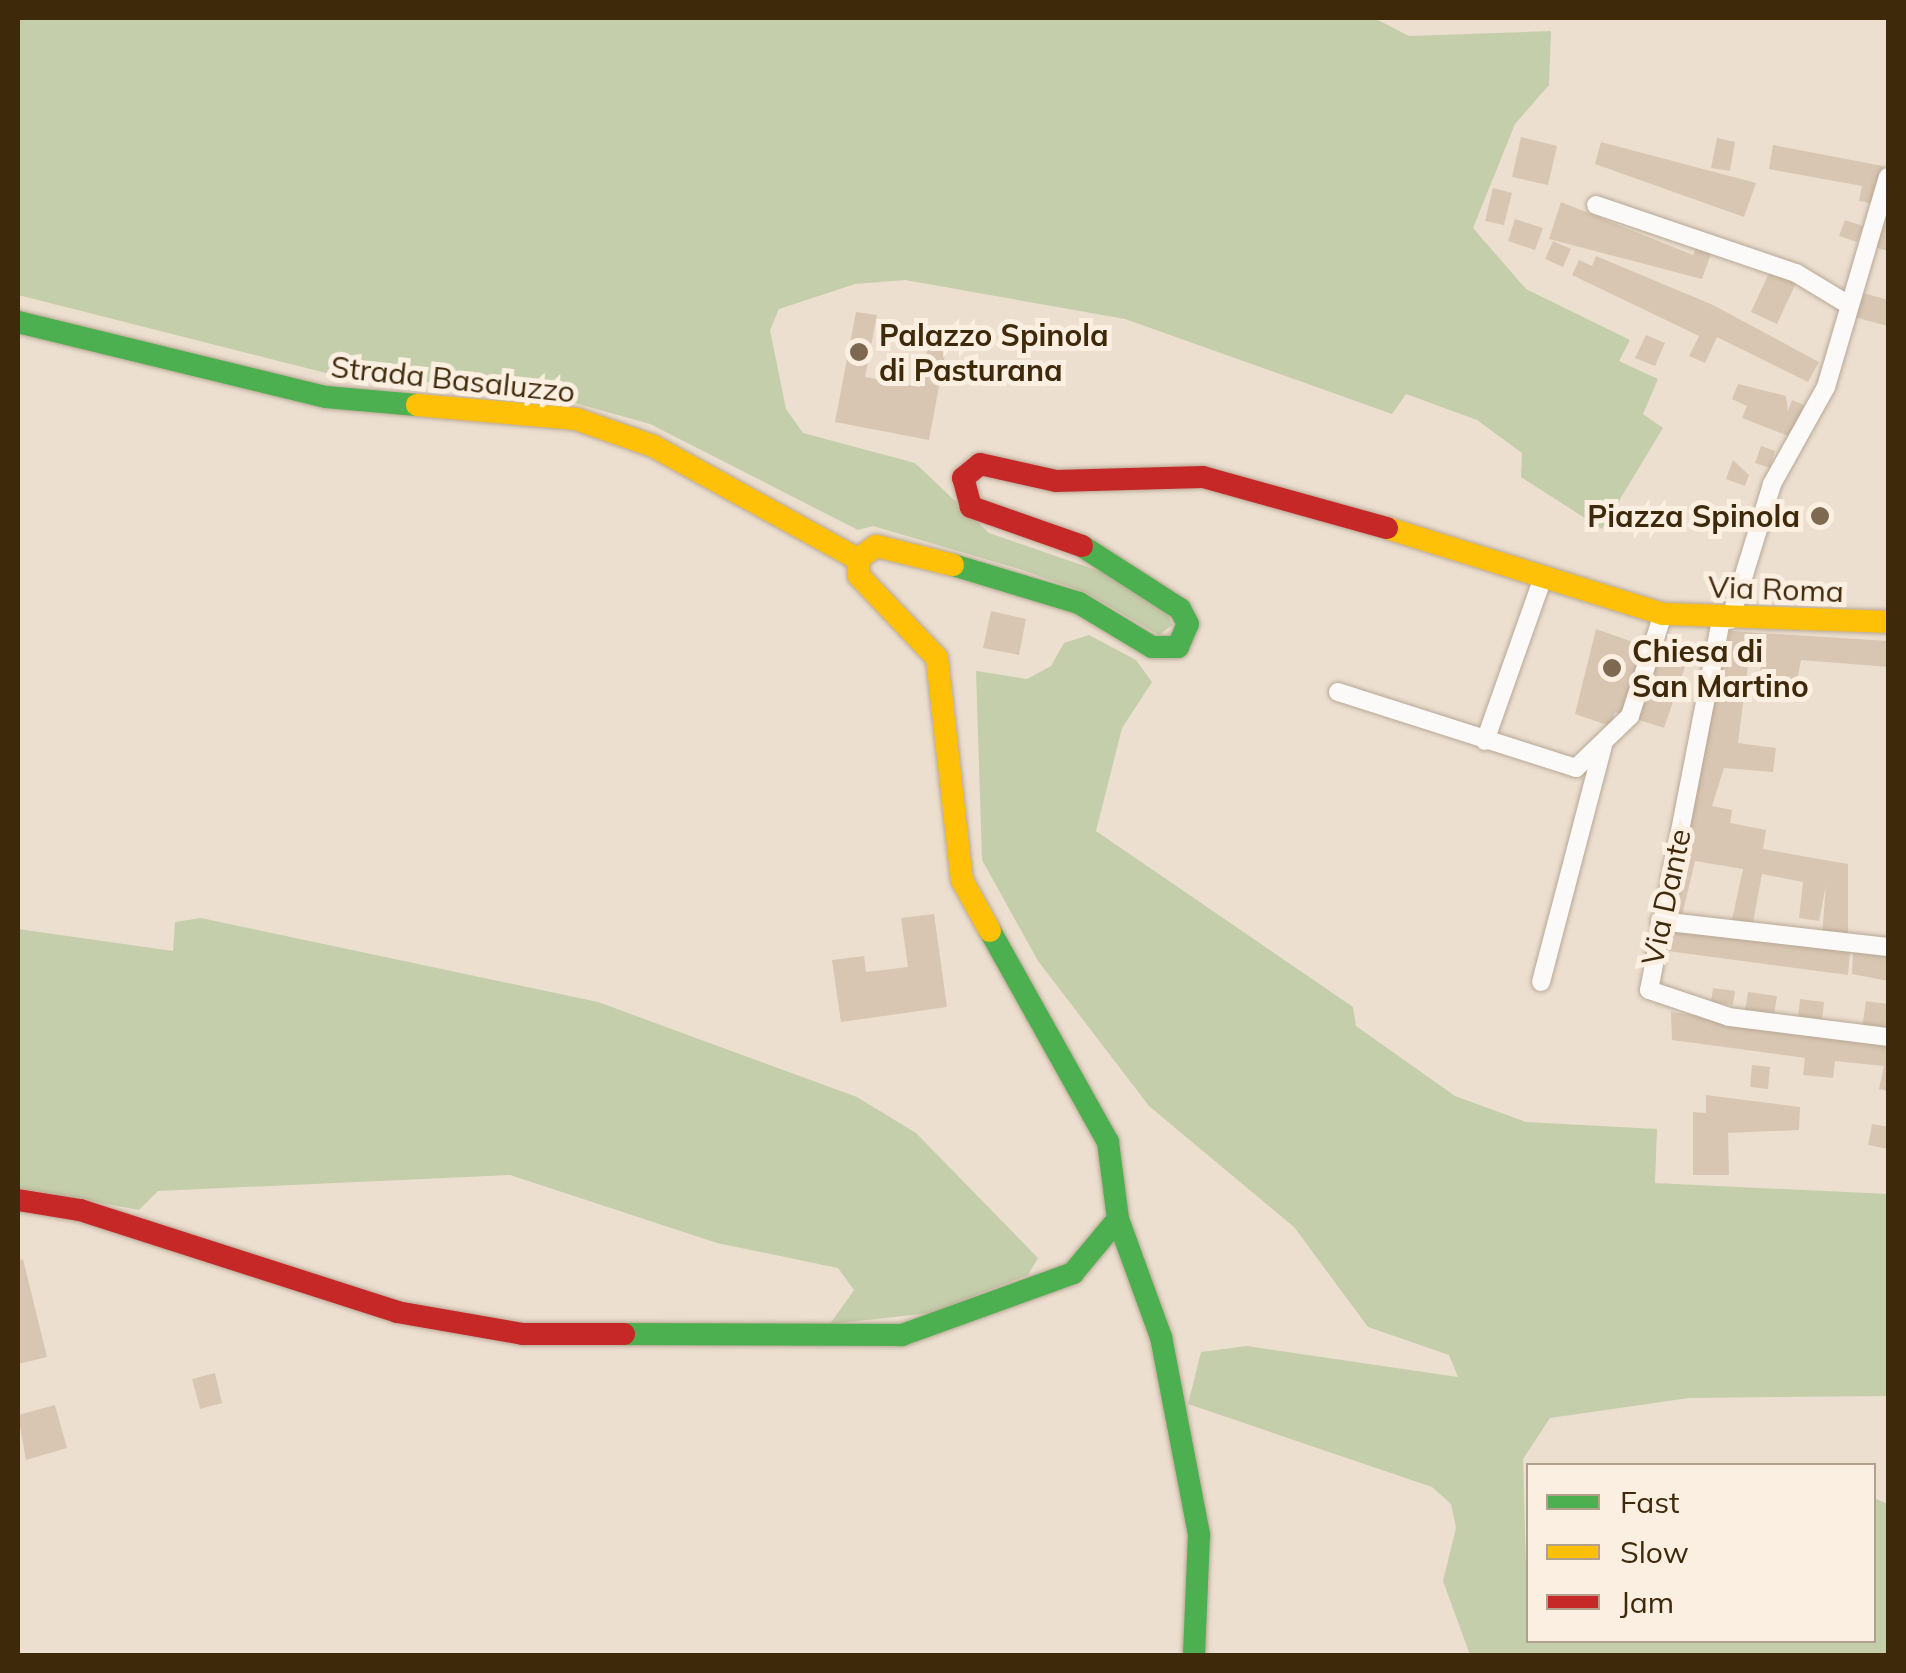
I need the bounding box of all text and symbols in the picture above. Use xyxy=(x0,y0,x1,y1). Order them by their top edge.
place label: Palazzo Spinola di Pasturana xyxy=(879,317,1109,388)
marker: Palazzo Spinola di Pasturana xyxy=(848,341,870,363)
street label: Strada Basaluzzo xyxy=(329,348,577,410)
place label: Piazza Spinola xyxy=(1587,498,1800,534)
marker: Piazza Spinola xyxy=(1809,505,1831,527)
street label: Via Roma xyxy=(1708,569,1844,609)
place label: Chiesa di San Martino xyxy=(1632,633,1809,704)
marker: Chiesa di San Martino xyxy=(1601,657,1623,679)
street label: Via Dante xyxy=(1634,825,1698,969)
legend xyxy=(1526,1463,1876,1643)
text: Fast xyxy=(1620,1483,1680,1521)
text: Slow xyxy=(1620,1533,1689,1571)
text: Jam xyxy=(1620,1583,1674,1621)

